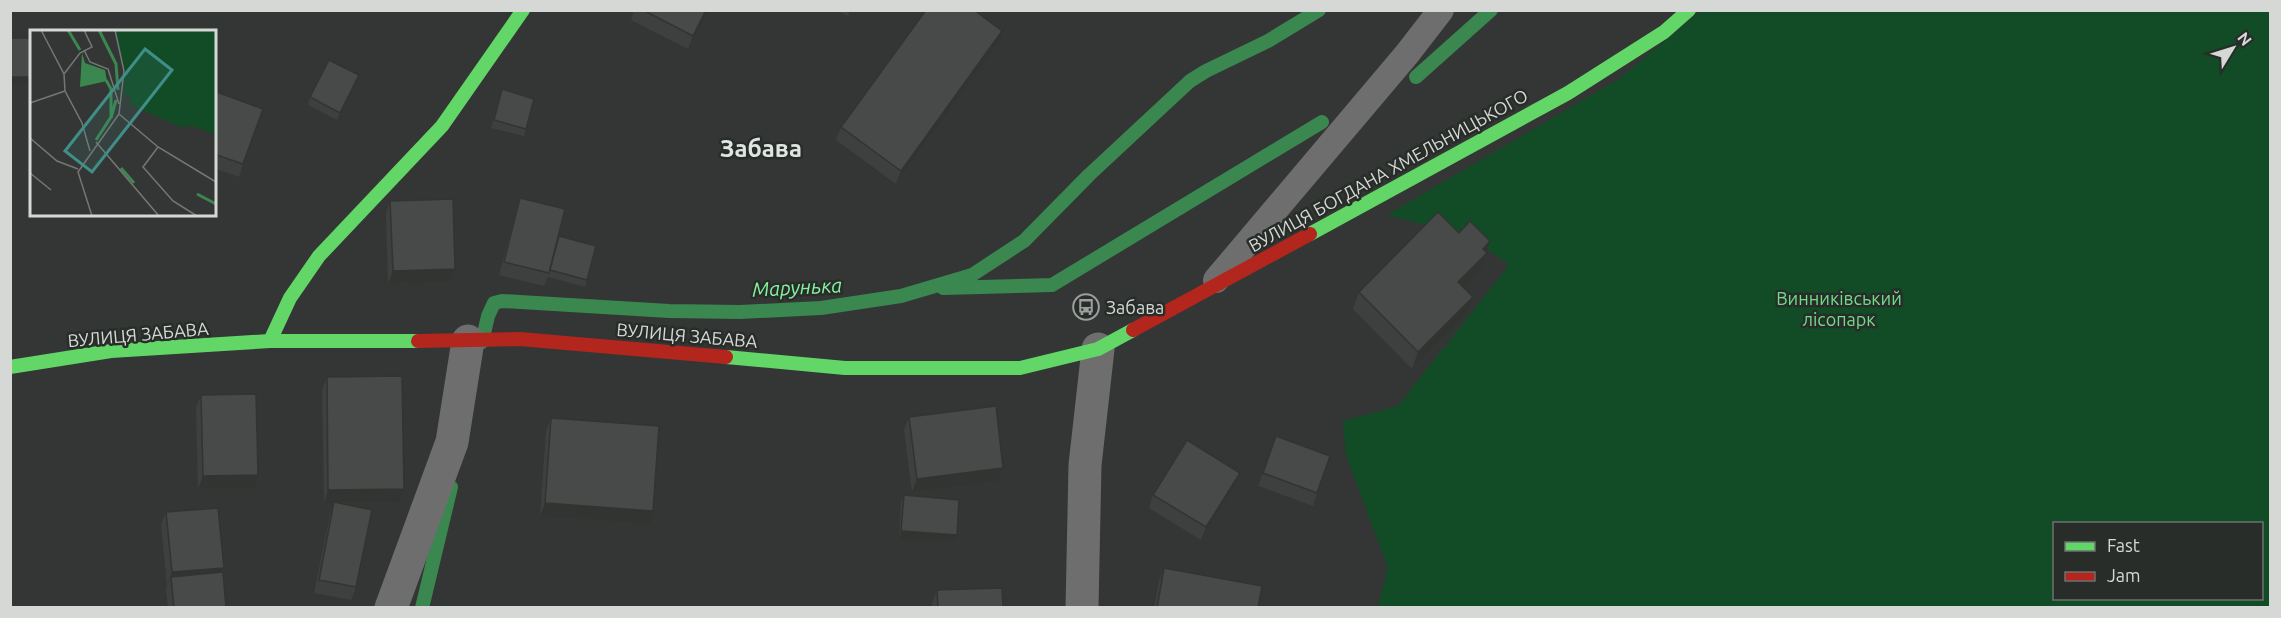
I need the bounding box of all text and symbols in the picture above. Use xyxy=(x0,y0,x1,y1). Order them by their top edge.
north arrow xyxy=(2203,18,2263,78)
text: N xyxy=(2234,29,2256,49)
inset map xyxy=(30,30,216,216)
street label: ВУЛИЦЯ БОГДАНА ХМЕЛЬНИЦЬКОГО xyxy=(1245,85,1531,255)
district label: Забава xyxy=(720,135,802,162)
water label: Марунька xyxy=(752,273,843,301)
park label: Винниківський лісопарк xyxy=(1776,288,1902,329)
bus stop icon: Забава xyxy=(1071,292,1101,322)
place label: Забава xyxy=(1106,297,1164,317)
street label: ВУЛИЦЯ ЗАБАВА xyxy=(67,318,210,350)
street label: ВУЛИЦЯ ЗАБАВА xyxy=(616,319,759,351)
legend xyxy=(2053,522,2263,600)
text: Fast xyxy=(2107,535,2140,555)
text: Jam xyxy=(2107,565,2141,585)

